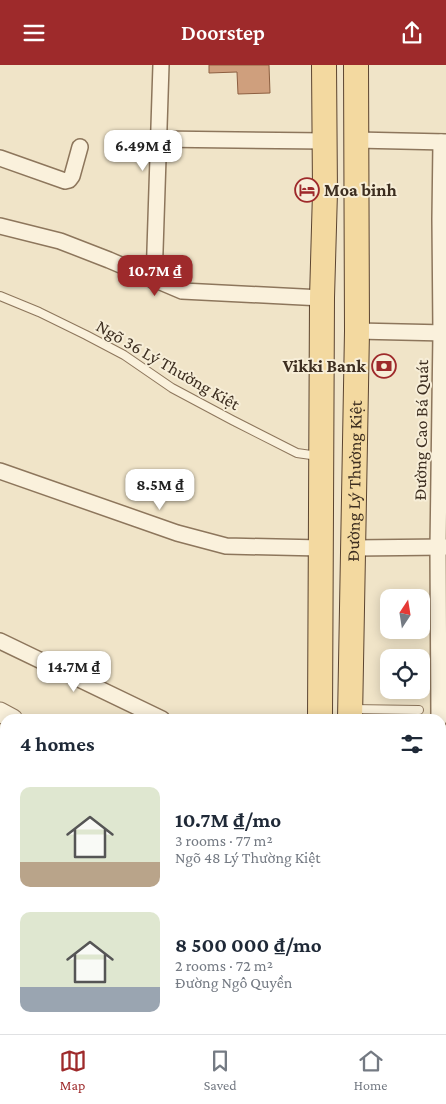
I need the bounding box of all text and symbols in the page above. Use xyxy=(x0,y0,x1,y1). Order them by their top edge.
icon: menu xyxy=(20,19,48,47)
icon: share xyxy=(398,19,426,47)
text: Doorstep xyxy=(181,20,265,45)
pin: 6.49M ₫ xyxy=(97,129,189,172)
text: 6.49M ₫ xyxy=(115,137,171,154)
hotel icon: Moa binh xyxy=(294,177,320,203)
place label: Moa binh xyxy=(324,180,398,200)
pin: 10.7M ₫ xyxy=(109,255,201,297)
text: 10.7M ₫ xyxy=(129,262,181,279)
street label: Ngõ 36 Lý Thường Kiệt xyxy=(93,316,244,415)
bank icon: Vikki Bank xyxy=(371,353,397,379)
place label: Vikki Bank xyxy=(282,356,366,376)
street label: Đường Cao Bá Quát xyxy=(410,358,432,501)
street label: Đường Lý Thường Kiệt xyxy=(343,399,366,562)
pin: 8.5M ₫ xyxy=(119,469,201,511)
text: 8.5M ₫ xyxy=(136,476,184,493)
north arrow xyxy=(380,589,430,639)
map controls xyxy=(380,589,430,699)
button: locate xyxy=(380,649,430,699)
pin: 14.7M ₫ xyxy=(28,651,120,693)
text: 14.7M ₫ xyxy=(48,658,100,675)
icon: filters xyxy=(398,730,426,758)
text: 4 homes xyxy=(20,732,94,756)
icon: home xyxy=(60,807,120,867)
text: 10.7M ₫/mo xyxy=(175,808,281,832)
text: 3 rooms · 77 m² xyxy=(175,832,273,849)
text: Ngõ 48 Lý Thường Kiệt xyxy=(175,849,320,866)
icon: home xyxy=(60,932,120,992)
text: 8 500 000 ₫/mo xyxy=(175,933,322,957)
text: 2 rooms · 72 m² xyxy=(175,957,273,974)
text: Đường Ngô Quyền xyxy=(175,974,292,991)
tab: Map xyxy=(59,1047,87,1093)
tab: Saved xyxy=(204,1047,237,1093)
tab: Home xyxy=(354,1047,387,1093)

